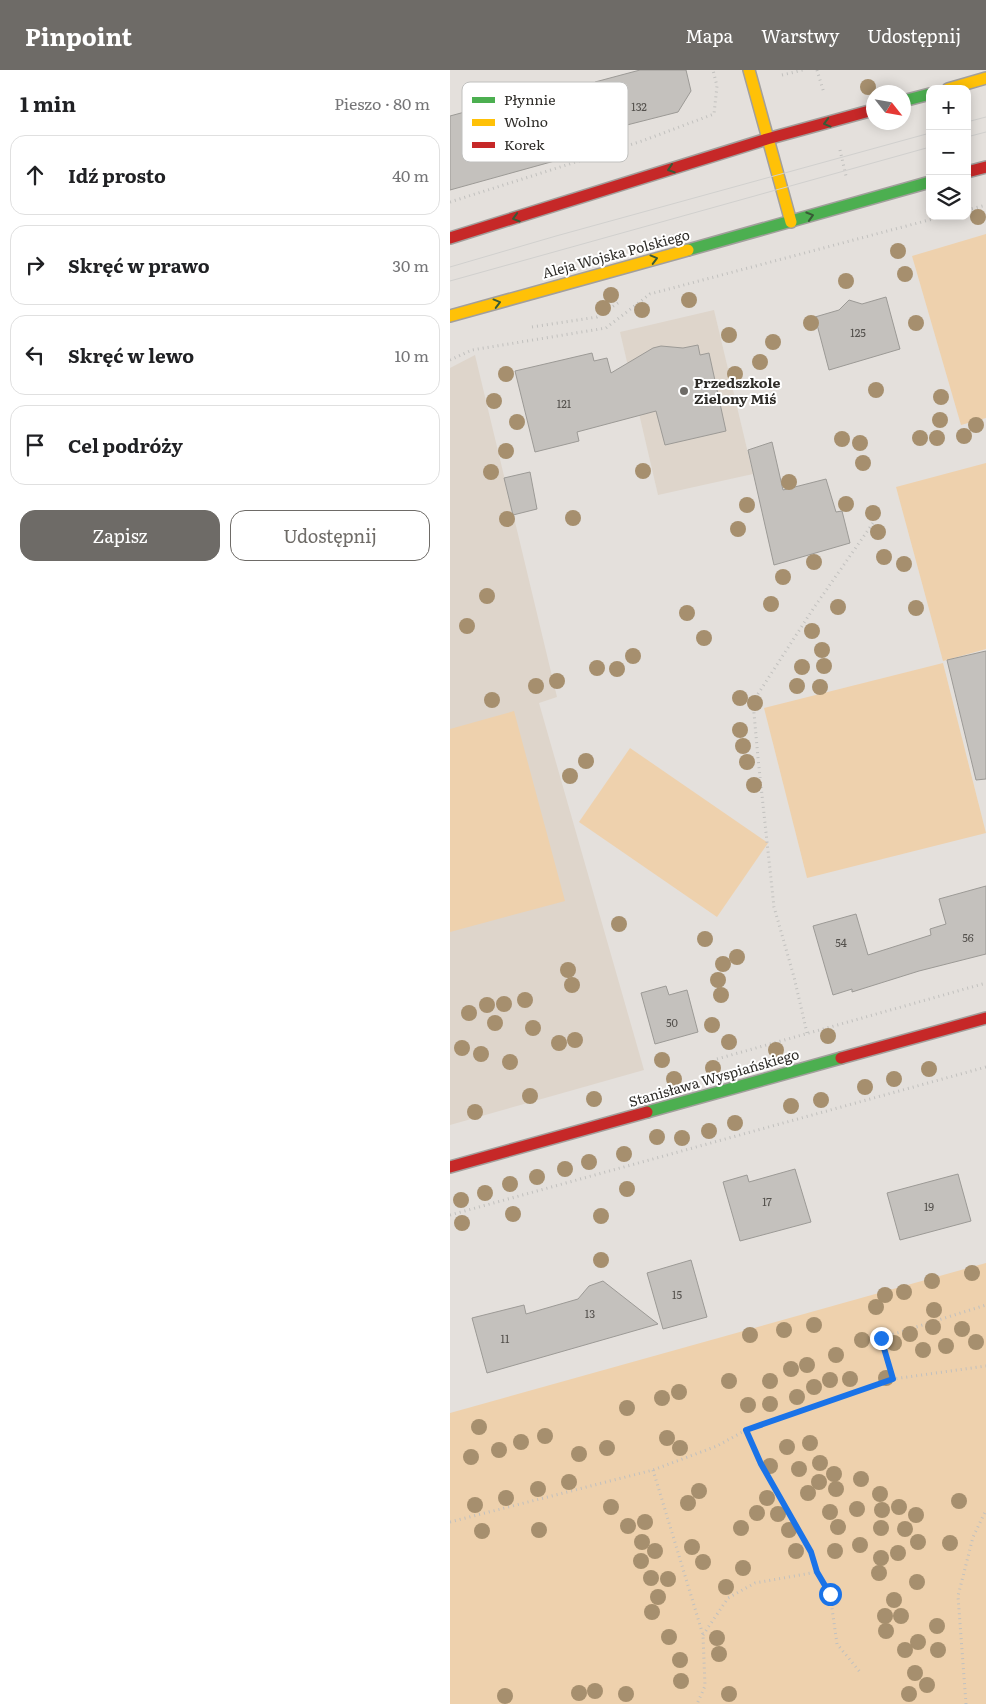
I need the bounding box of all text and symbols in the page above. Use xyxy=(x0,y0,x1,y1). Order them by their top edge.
text: Pinpoint xyxy=(25,18,132,53)
text: Mapa xyxy=(685,22,733,49)
text: Warstwy xyxy=(761,22,839,49)
text: Udostępnij xyxy=(867,22,961,49)
legend xyxy=(462,82,628,162)
north arrow xyxy=(866,85,911,130)
map controls xyxy=(926,85,971,220)
button: + xyxy=(926,85,971,130)
text: 1 min xyxy=(20,87,76,118)
text: Płynnie xyxy=(504,89,556,109)
text: Pieszo · 80 m xyxy=(334,91,430,115)
house number: 132 xyxy=(631,98,647,114)
text: Wolno xyxy=(504,111,548,131)
one-way arrow xyxy=(823,118,831,128)
button: − xyxy=(926,130,971,175)
text: Korek xyxy=(504,134,545,154)
icon: ahead xyxy=(21,161,49,189)
text: Idź prosto xyxy=(68,161,166,189)
text: 40 m xyxy=(392,163,429,187)
one-way arrow xyxy=(667,163,675,173)
button: layers xyxy=(926,175,971,220)
one-way arrow xyxy=(806,211,814,221)
one-way arrow xyxy=(512,212,520,222)
street label: Aleja Wojska Polskiego xyxy=(540,224,692,282)
icon: right xyxy=(21,251,49,279)
text: Skręć w prawo xyxy=(68,251,210,279)
text: 30 m xyxy=(392,253,429,277)
one-way arrow xyxy=(649,255,657,265)
one-way arrow xyxy=(492,298,501,308)
house number: 125 xyxy=(850,324,866,340)
icon: left xyxy=(21,341,49,369)
text: Skręć w lewo xyxy=(68,341,194,369)
text: 10 m xyxy=(395,343,429,367)
place label: Przedszkole Zielony Miś xyxy=(694,372,780,408)
marker: Przedszkole Zielony Miś xyxy=(678,385,690,397)
house number: 121 xyxy=(557,395,572,411)
icon: arrive xyxy=(21,431,49,459)
text: Cel podróży xyxy=(68,431,183,459)
button: Zapisz xyxy=(20,510,220,561)
button: Udostępnij xyxy=(230,510,430,561)
house number: 56 xyxy=(962,929,974,945)
house number: 54 xyxy=(835,934,847,950)
house number: 50 xyxy=(666,1014,678,1030)
street label: Stanisława Wyspiańskiego xyxy=(626,1043,801,1111)
house number: 17 xyxy=(762,1193,772,1209)
house number: 19 xyxy=(924,1198,934,1214)
house number: 15 xyxy=(672,1286,682,1302)
house number: 13 xyxy=(585,1305,595,1321)
route end xyxy=(870,1327,893,1350)
house number: 11 xyxy=(501,1330,510,1346)
route start xyxy=(819,1583,842,1606)

